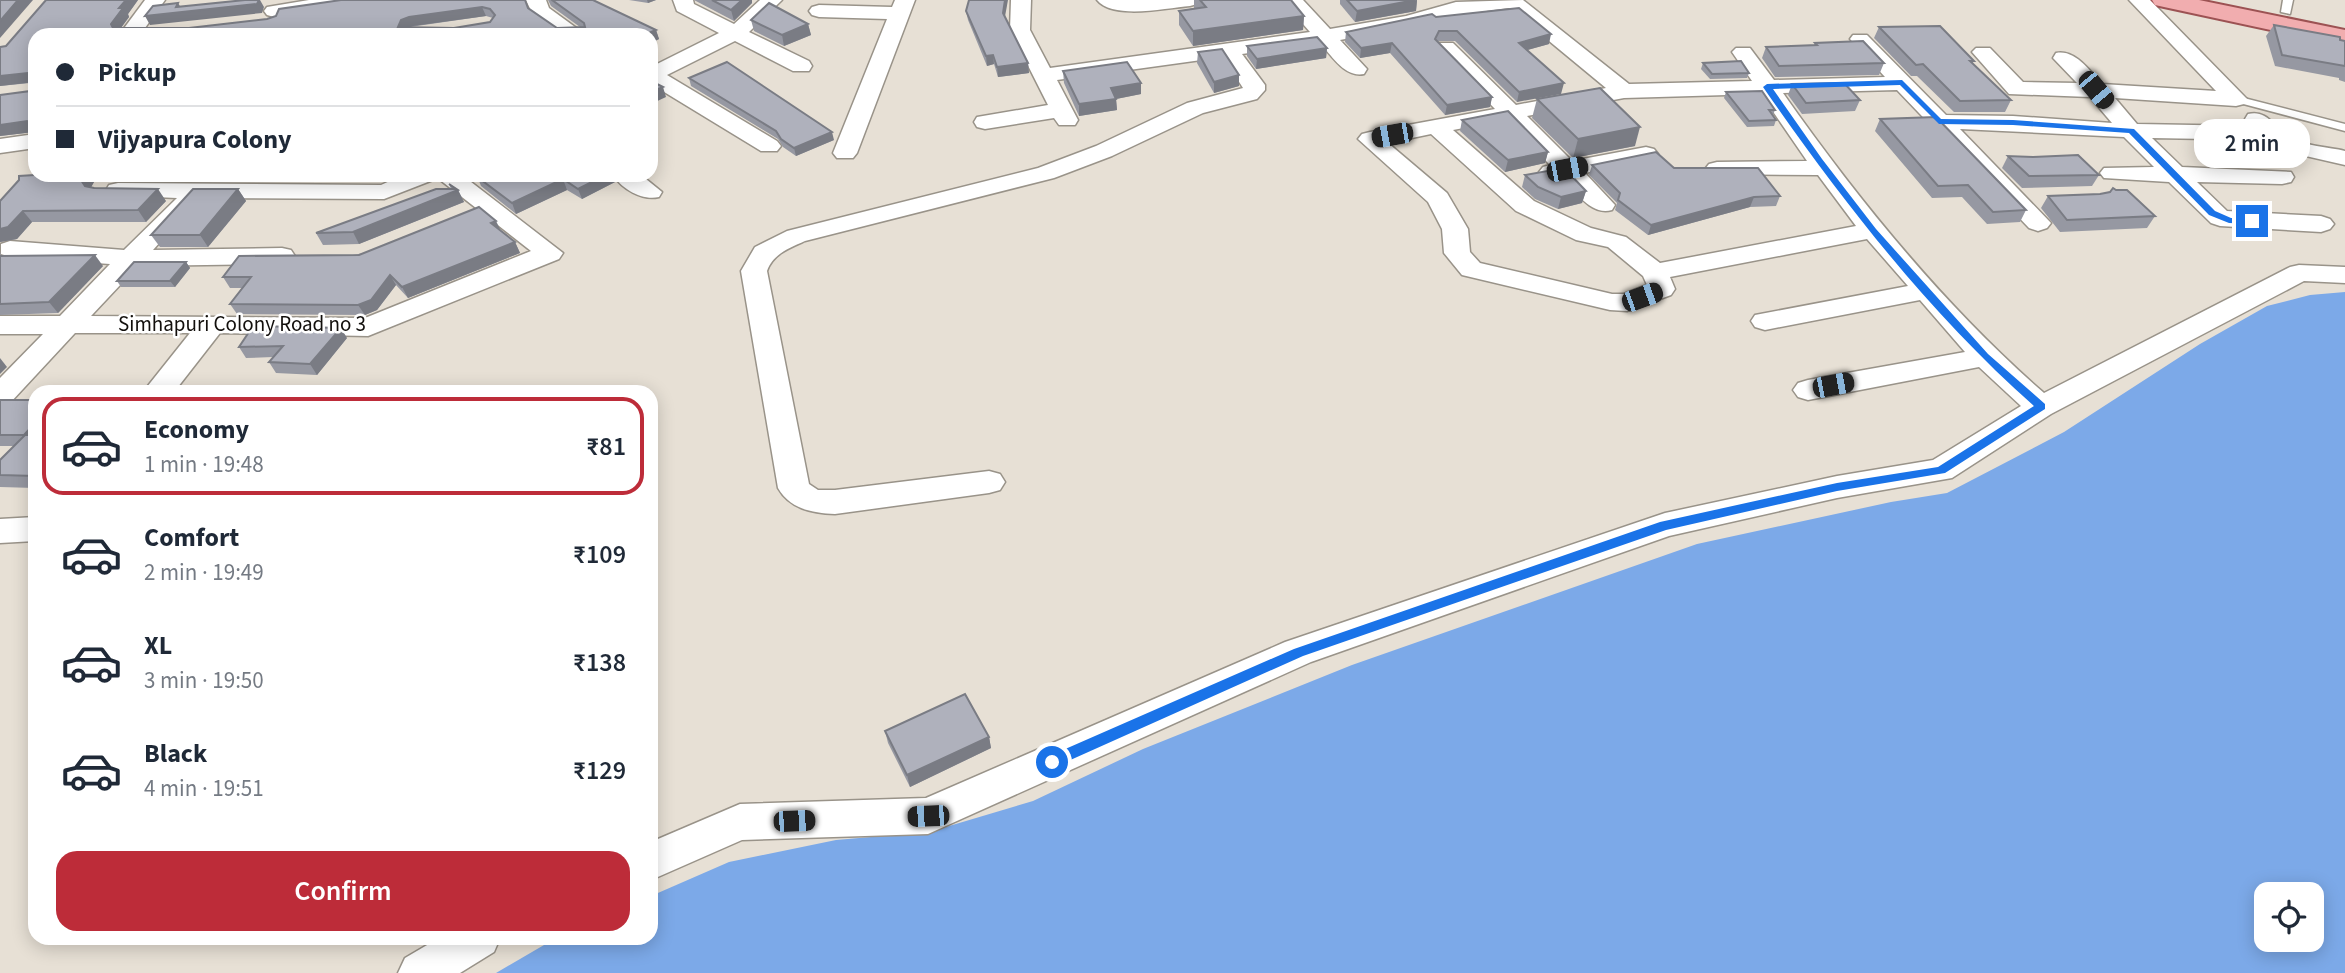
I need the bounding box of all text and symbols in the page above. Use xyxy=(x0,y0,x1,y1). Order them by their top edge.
text: Pickup xyxy=(98,54,176,91)
car xyxy=(2075,67,2118,113)
callout: 2 min xyxy=(2194,120,2310,168)
text: Vijyapura Colony xyxy=(98,121,292,158)
car xyxy=(1370,121,1415,149)
text: 2 min xyxy=(2225,127,2279,160)
car xyxy=(1545,155,1590,183)
route end xyxy=(2236,205,2268,237)
car xyxy=(1619,280,1666,314)
street label: Simhapuri Colony Road no 3 xyxy=(118,309,366,339)
car xyxy=(1811,371,1856,399)
text: Economy xyxy=(144,411,249,448)
icon: car xyxy=(60,415,123,478)
text: ₹81 xyxy=(586,428,626,465)
text: 1 min · 19:48 xyxy=(144,448,264,481)
text: Comfort xyxy=(144,519,239,556)
icon: car xyxy=(60,523,123,586)
text: ₹109 xyxy=(573,536,626,573)
text: 2 min · 19:49 xyxy=(144,556,264,589)
text: XL xyxy=(144,627,172,664)
icon: car xyxy=(60,631,123,694)
text: ₹138 xyxy=(573,644,626,681)
text: 3 min · 19:50 xyxy=(144,664,264,697)
text: Black xyxy=(144,735,207,772)
icon: car xyxy=(60,739,123,802)
route start xyxy=(1036,746,1068,778)
text: ₹129 xyxy=(573,752,626,789)
text: 4 min · 19:51 xyxy=(144,772,264,805)
car xyxy=(907,805,950,827)
car xyxy=(773,810,816,832)
button: Confirm xyxy=(56,851,630,931)
map controls xyxy=(2254,882,2324,952)
button: locate xyxy=(2254,882,2324,952)

